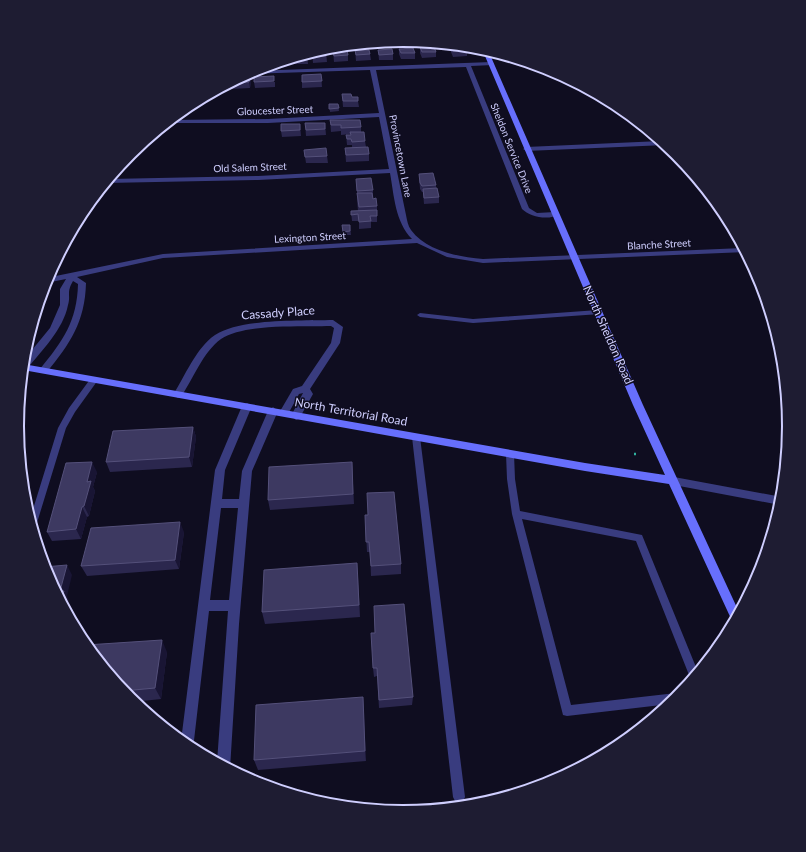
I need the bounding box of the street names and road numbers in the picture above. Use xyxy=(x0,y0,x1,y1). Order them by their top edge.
street label: Sheldon Service Drive xyxy=(488,101,536,195)
street label: Gloucester Street xyxy=(237,103,314,117)
street label: Provincetown Lane xyxy=(387,114,415,198)
street label: Old Salem Street xyxy=(213,160,287,174)
street label: Lexington Street xyxy=(274,229,347,245)
street label: Blanche Street xyxy=(627,236,692,252)
street label: North Sheldon Road xyxy=(580,283,637,386)
street label: Cassady Place xyxy=(241,302,315,323)
street label: North Territorial Road xyxy=(294,394,409,429)

